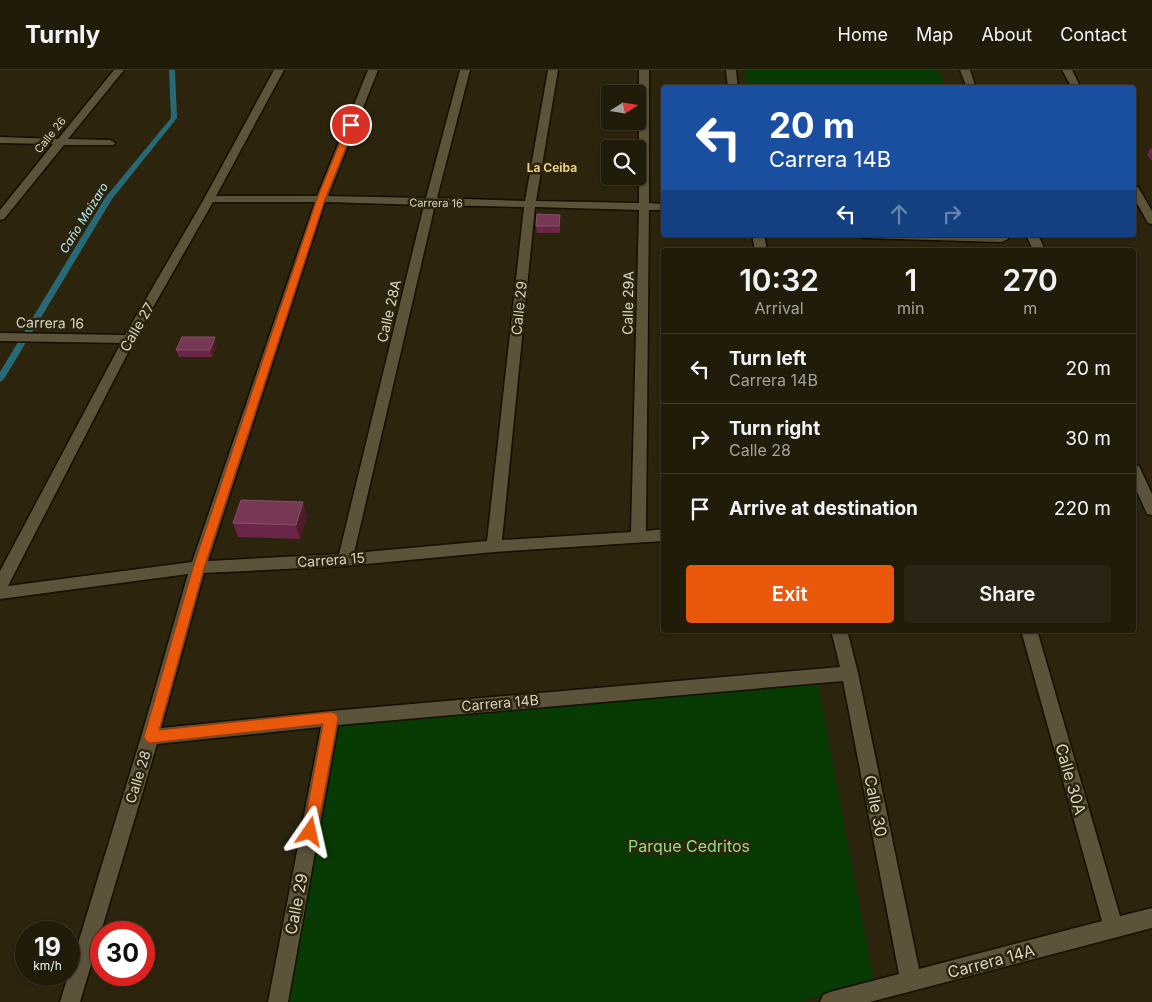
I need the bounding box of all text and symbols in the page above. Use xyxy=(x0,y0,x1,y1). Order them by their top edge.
text: Turnly xyxy=(25,20,100,49)
text: Home xyxy=(838,24,888,45)
text: Map xyxy=(916,24,953,45)
text: About xyxy=(981,24,1032,45)
text: Contact xyxy=(1060,24,1127,45)
north arrow xyxy=(601,85,646,130)
map controls xyxy=(601,85,646,185)
pin xyxy=(330,104,372,146)
text: 20 m xyxy=(769,104,855,146)
icon: left xyxy=(686,105,751,170)
icon: arrive xyxy=(337,111,365,139)
street label: Calle 26 xyxy=(31,114,69,156)
button: search xyxy=(601,140,646,185)
text: Carrera 14B xyxy=(769,146,891,172)
district label: La Ceiba xyxy=(527,160,577,175)
water label: Caño Maizaro xyxy=(56,180,111,256)
street label: Carrera 16 xyxy=(409,196,463,210)
icon: left xyxy=(832,200,860,228)
icon: ahead xyxy=(885,200,913,228)
icon: right xyxy=(938,200,966,228)
text: 10:32 xyxy=(739,262,819,298)
text: 1 xyxy=(904,262,917,298)
text: 270 xyxy=(1003,262,1058,298)
street label: Calle 29A xyxy=(618,271,637,335)
street label: Calle 28A xyxy=(373,278,404,344)
street label: Calle 29 xyxy=(507,280,530,336)
text: Arrival xyxy=(754,298,804,318)
text: min xyxy=(897,298,924,318)
text: m xyxy=(1023,298,1037,318)
street label: Calle 27 xyxy=(116,299,157,354)
street label: Carrera 16 xyxy=(16,313,84,332)
text: Turn left xyxy=(729,347,807,370)
icon: left xyxy=(686,355,714,383)
text: 20 m xyxy=(1065,357,1111,380)
text: Carrera 14B xyxy=(729,370,818,390)
text: Turn right xyxy=(729,417,820,440)
icon: right xyxy=(686,425,714,453)
text: 30 m xyxy=(1065,427,1111,450)
text: Calle 28 xyxy=(729,440,791,460)
icon: arrive xyxy=(686,495,714,523)
text: Arrive at destination xyxy=(729,497,918,520)
text: 220 m xyxy=(1054,497,1111,520)
street label: Carrera 15 xyxy=(296,549,366,570)
button: Exit xyxy=(686,565,894,623)
button: Share xyxy=(904,565,1111,623)
street label: Carrera 14B xyxy=(460,691,539,714)
street label: Calle 30A xyxy=(1051,741,1091,817)
street label: Calle 28 xyxy=(121,748,154,805)
street label: Calle 30 xyxy=(860,774,892,838)
position arrow xyxy=(283,805,335,857)
park label: Parque Cedritos xyxy=(628,836,750,856)
street label: Calle 29 xyxy=(280,872,312,936)
speed limit sign: 30 xyxy=(90,921,155,986)
text: 19 xyxy=(34,932,61,962)
street label: Carrera 14A xyxy=(945,940,1037,982)
text: km/h xyxy=(33,958,62,973)

